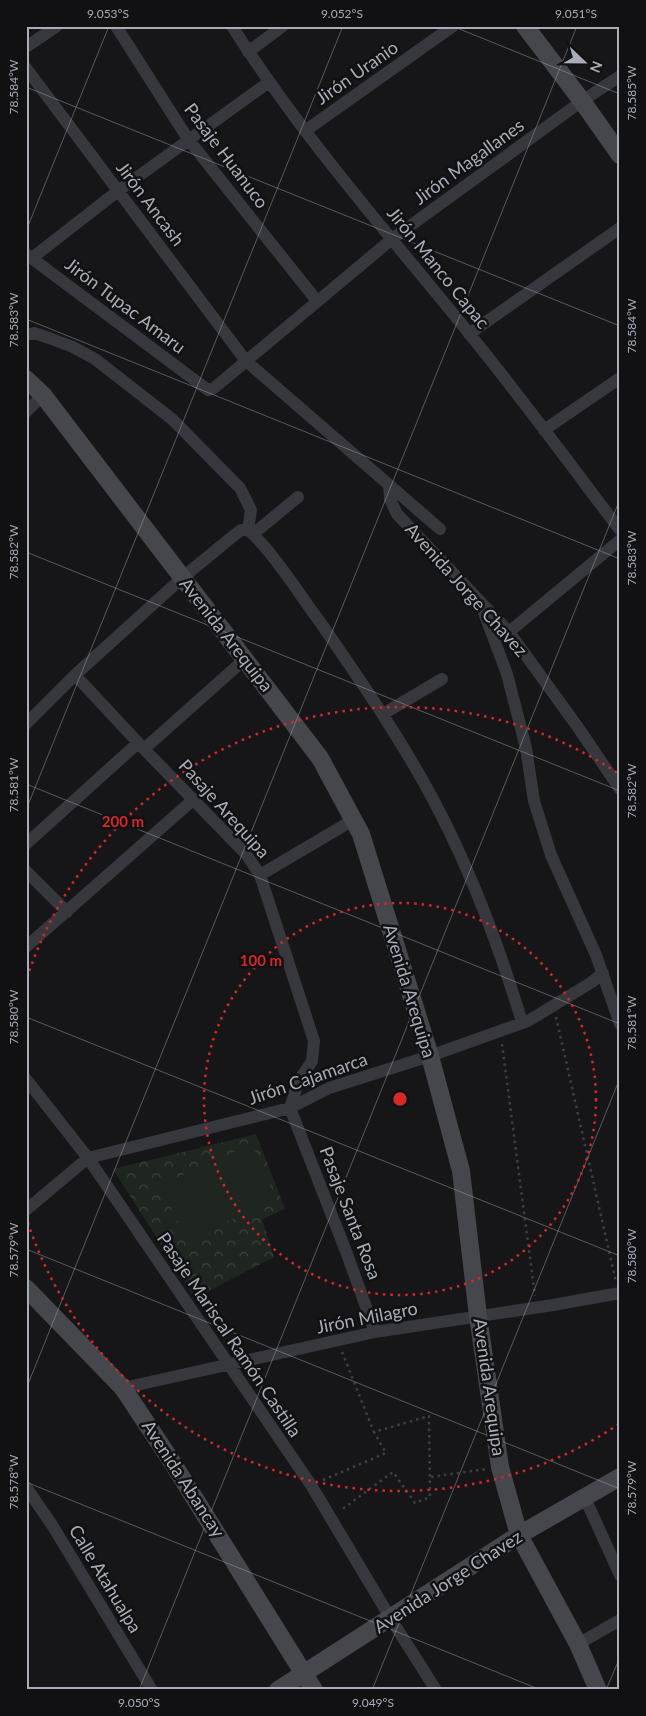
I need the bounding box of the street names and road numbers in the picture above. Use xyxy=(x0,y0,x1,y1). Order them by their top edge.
street label: Jirón Uranio xyxy=(311,36,402,109)
street label: Pasaje Huanuco xyxy=(180,98,273,212)
street label: Jirón Magallanes xyxy=(409,114,528,209)
street label: Jirón Ancash xyxy=(112,157,190,250)
street label: Jirón Manco Capac xyxy=(383,202,495,333)
street label: Jirón Tupac Amaru xyxy=(61,253,190,358)
street label: Avenida Jorge Chavez xyxy=(401,518,533,661)
street label: Avenida Arequipa xyxy=(175,573,278,696)
street label: Pasaje Arequipa xyxy=(175,754,275,862)
street label: Avenida Arequipa xyxy=(379,921,441,1060)
street label: Jirón Cajamarca xyxy=(245,1047,370,1109)
street label: Pasaje Santa Rosa xyxy=(315,1143,386,1282)
street label: Pasaje Mariscal Ramón Castilla xyxy=(153,1228,307,1441)
street label: Jirón Milagro xyxy=(314,1296,419,1338)
street label: Avenida Arequipa xyxy=(469,1317,511,1457)
street label: Avenida Abancay xyxy=(138,1416,230,1542)
street label: Calle Atahualpa xyxy=(65,1520,147,1637)
street label: Avenida Jorge Chavez xyxy=(369,1525,526,1637)

